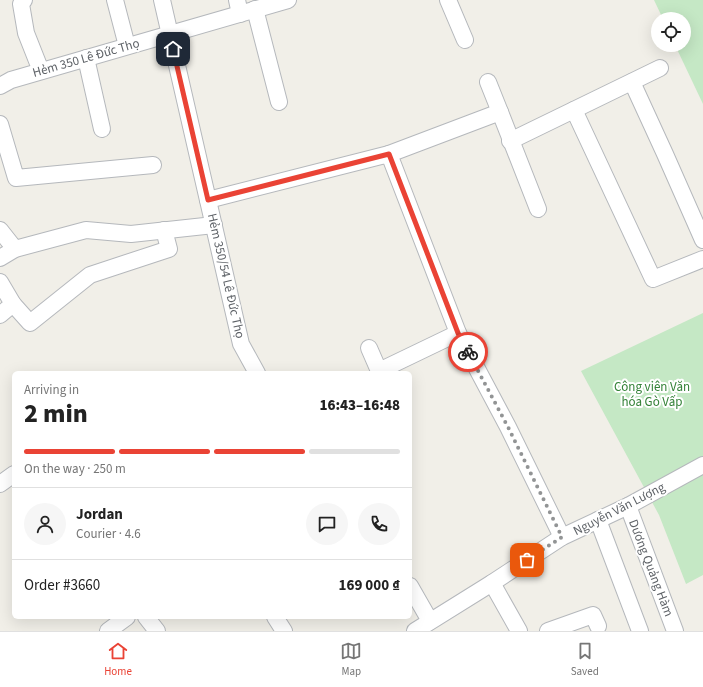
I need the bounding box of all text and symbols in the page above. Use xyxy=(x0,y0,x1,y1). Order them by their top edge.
map controls xyxy=(651,12,691,52)
button: locate xyxy=(651,12,691,52)
pin xyxy=(156,32,190,66)
street label: Hẻm 350 Lê Đức Thọ xyxy=(30,34,142,82)
icon: home xyxy=(162,38,184,60)
street label: Hẻm 350/54 Lê Đức Thọ xyxy=(203,212,249,340)
courier xyxy=(448,332,488,372)
icon: bike xyxy=(457,341,479,363)
park label: Công viên Văn hóa Gò Vấp xyxy=(614,378,690,411)
text: Arriving in xyxy=(24,381,79,399)
text: 2 min xyxy=(24,395,88,432)
text: 16:43–16:48 xyxy=(319,395,400,416)
text: On the way · 250 m xyxy=(24,460,126,478)
street label: Nguyễn Văn Lượng xyxy=(570,478,668,540)
button: person xyxy=(24,503,66,545)
button: chat xyxy=(306,503,348,545)
button: phone xyxy=(358,503,400,545)
text: Jordan xyxy=(76,504,123,525)
street label: Dương Quảng Hàm xyxy=(624,517,678,619)
text: Courier · 4.6 xyxy=(76,525,141,543)
pin xyxy=(510,543,544,577)
icon: bag xyxy=(516,549,538,571)
text: Order #3660 xyxy=(24,575,100,596)
text: 169 000 ₫ xyxy=(339,575,400,596)
tab: Home xyxy=(104,640,132,679)
tab: Map xyxy=(340,640,362,679)
tab: Saved xyxy=(571,640,599,679)

